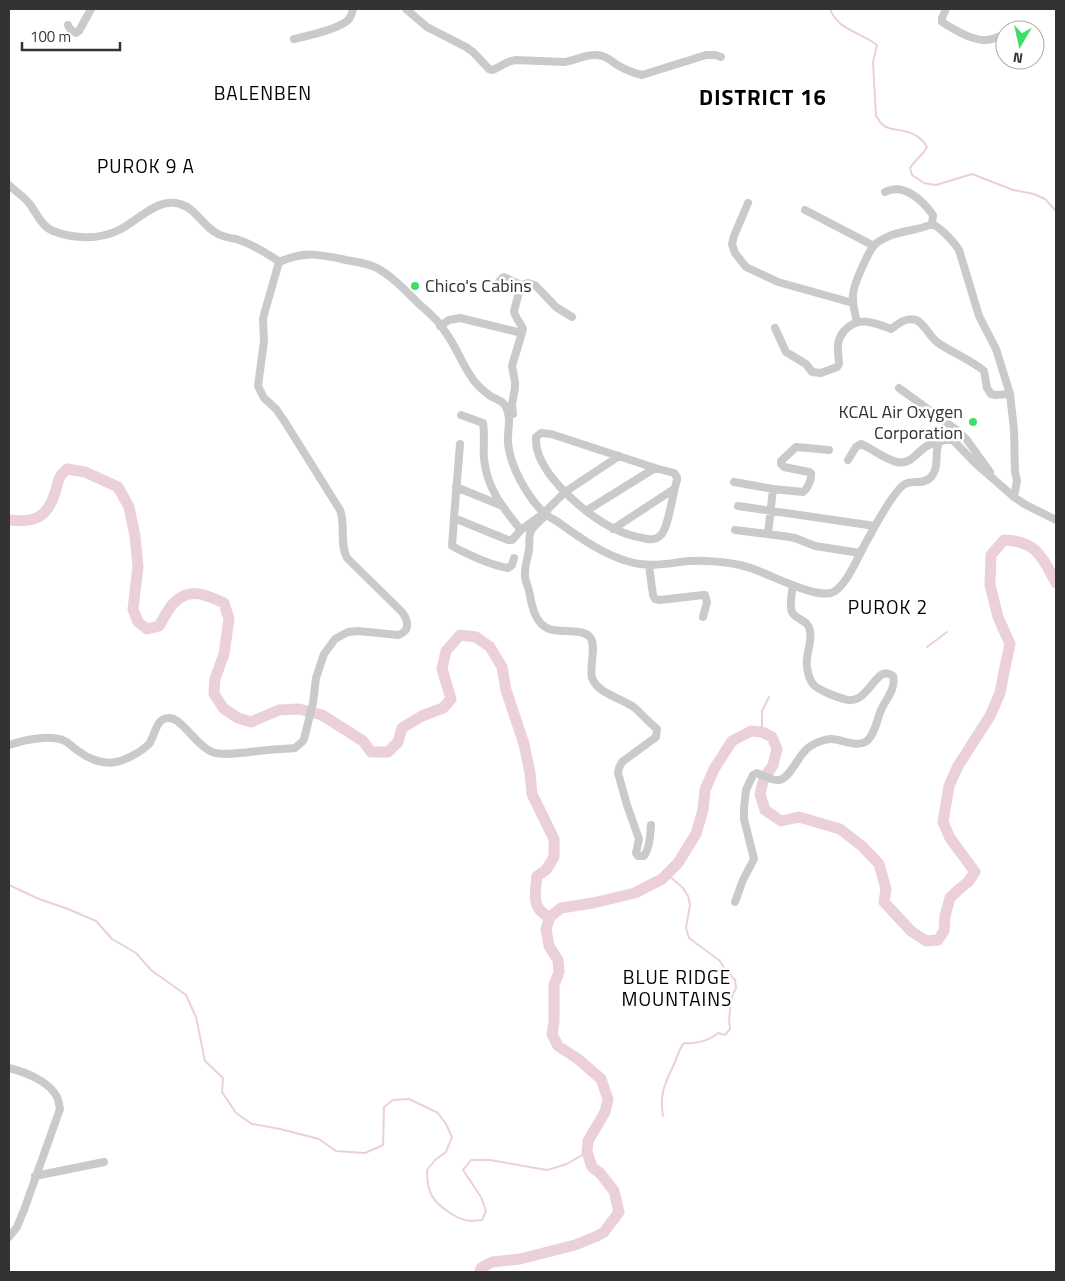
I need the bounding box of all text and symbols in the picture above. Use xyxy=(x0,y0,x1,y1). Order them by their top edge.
scale bar xyxy=(22,20,120,52)
north arrow xyxy=(995,20,1045,70)
text: 100 m xyxy=(30,25,71,48)
text: N xyxy=(1011,47,1024,69)
district label: BALENBEN xyxy=(214,78,312,107)
district label: DISTRICT 16 xyxy=(699,80,827,114)
district label: PUROK 9 A xyxy=(97,151,195,180)
place label: Chico's Cabins xyxy=(425,272,532,299)
marker: Chico's Cabins xyxy=(409,280,421,292)
place label: KCAL Air Oxygen Corporation xyxy=(839,398,963,446)
marker: KCAL Air Oxygen Corporation xyxy=(967,416,979,428)
district label: PUROK 2 xyxy=(848,592,928,621)
district label: BLUE RIDGE MOUNTAINS xyxy=(622,962,732,1013)

